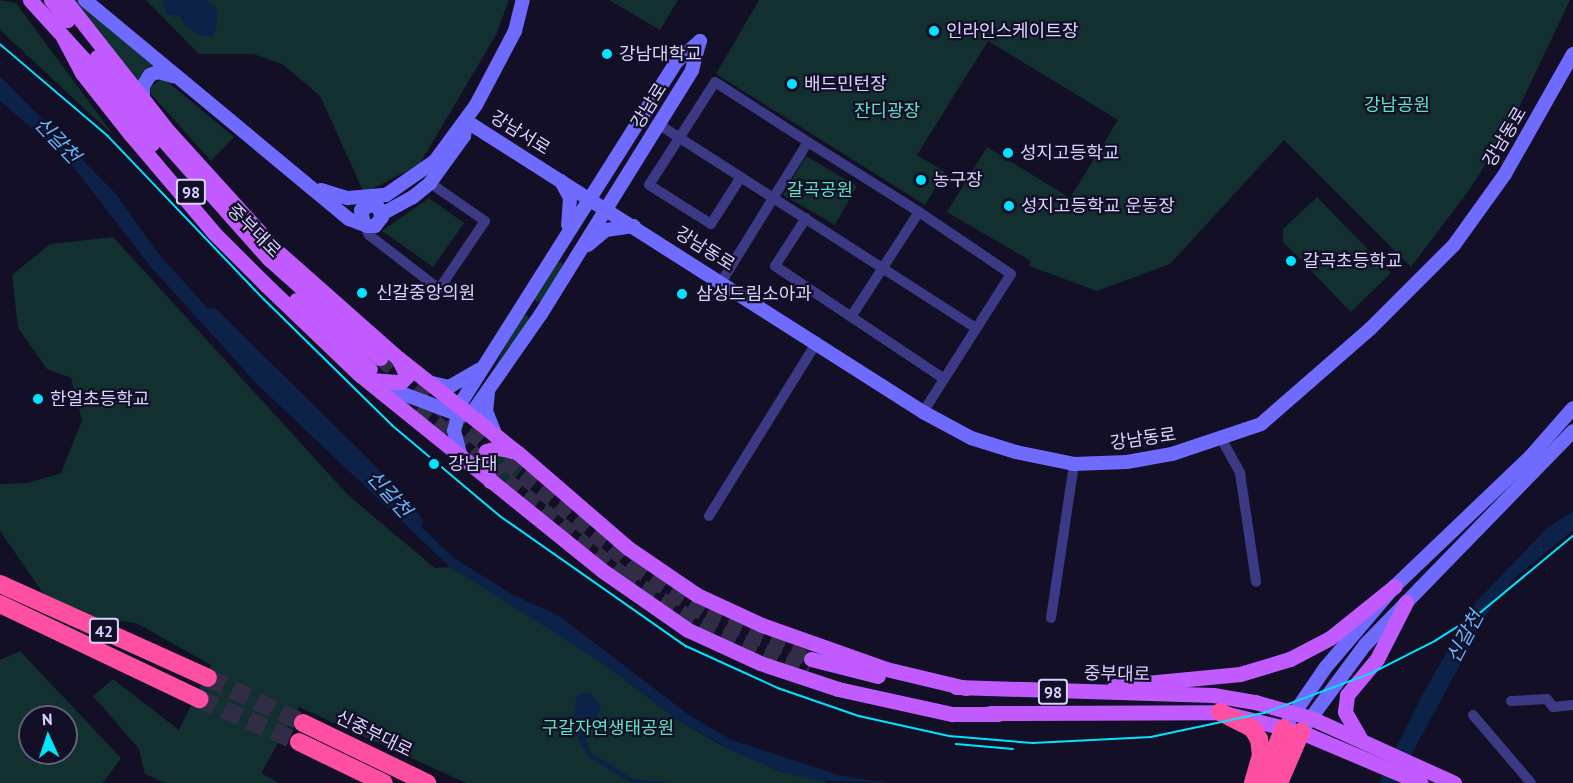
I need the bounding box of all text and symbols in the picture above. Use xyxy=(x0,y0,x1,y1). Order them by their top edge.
place label: 인라인스케이트장 xyxy=(946,20,1078,42)
marker: 인라인스케이트장 xyxy=(927,24,941,38)
place label: 강남대학교 xyxy=(619,43,702,65)
marker: 강남대학교 xyxy=(600,47,614,61)
place label: 배드민턴장 xyxy=(804,73,887,95)
marker: 배드민턴장 xyxy=(785,77,799,91)
street label: 강남로 xyxy=(627,79,671,133)
park label: 강남공원 xyxy=(1364,94,1430,116)
park label: 잔디광장 xyxy=(854,100,920,122)
street label: 강남동로 xyxy=(1479,103,1531,171)
street label: 강남서로 xyxy=(486,106,554,160)
water label: 신갈천 xyxy=(29,112,85,168)
place label: 성지고등학교 xyxy=(1020,142,1119,164)
marker: 성지고등학교 xyxy=(1001,146,1015,160)
place label: 농구장 xyxy=(933,169,983,191)
marker: 농구장 xyxy=(914,173,928,187)
road number: 98 xyxy=(174,179,207,205)
park label: 갈곡공원 xyxy=(787,179,853,201)
place label: 성지고등학교 운동장 xyxy=(1021,195,1175,217)
marker: 성지고등학교 운동장 xyxy=(1002,199,1016,213)
street label: 중부대로 xyxy=(223,200,285,262)
street label: 강남동로 xyxy=(671,222,739,276)
place label: 갈곡초등학교 xyxy=(1303,250,1402,272)
marker: 갈곡초등학교 xyxy=(1284,254,1298,268)
place label: 신갈중앙의원 xyxy=(376,282,475,304)
place label: 삼성드림소아과 xyxy=(696,283,812,305)
marker: 신갈중앙의원 xyxy=(353,284,371,302)
marker: 삼성드림소아과 xyxy=(673,285,691,303)
place label: 한얼초등학교 xyxy=(50,388,149,410)
marker: 한얼초등학교 xyxy=(31,392,45,406)
street label: 강남동로 xyxy=(1109,424,1177,454)
place label: 강남대 xyxy=(448,453,498,475)
marker: 강남대 xyxy=(425,455,443,473)
water label: 신갈천 xyxy=(362,465,416,523)
water label: 신갈천 xyxy=(1441,607,1489,667)
road number: 42 xyxy=(88,618,120,644)
street label: 중부대로 xyxy=(1084,663,1150,685)
road number: 98 xyxy=(1036,679,1070,705)
north arrow xyxy=(18,705,78,765)
street label: 신중부대로 xyxy=(332,706,416,762)
text: N xyxy=(41,709,53,729)
park label: 구갈자연생태공원 xyxy=(542,717,674,739)

